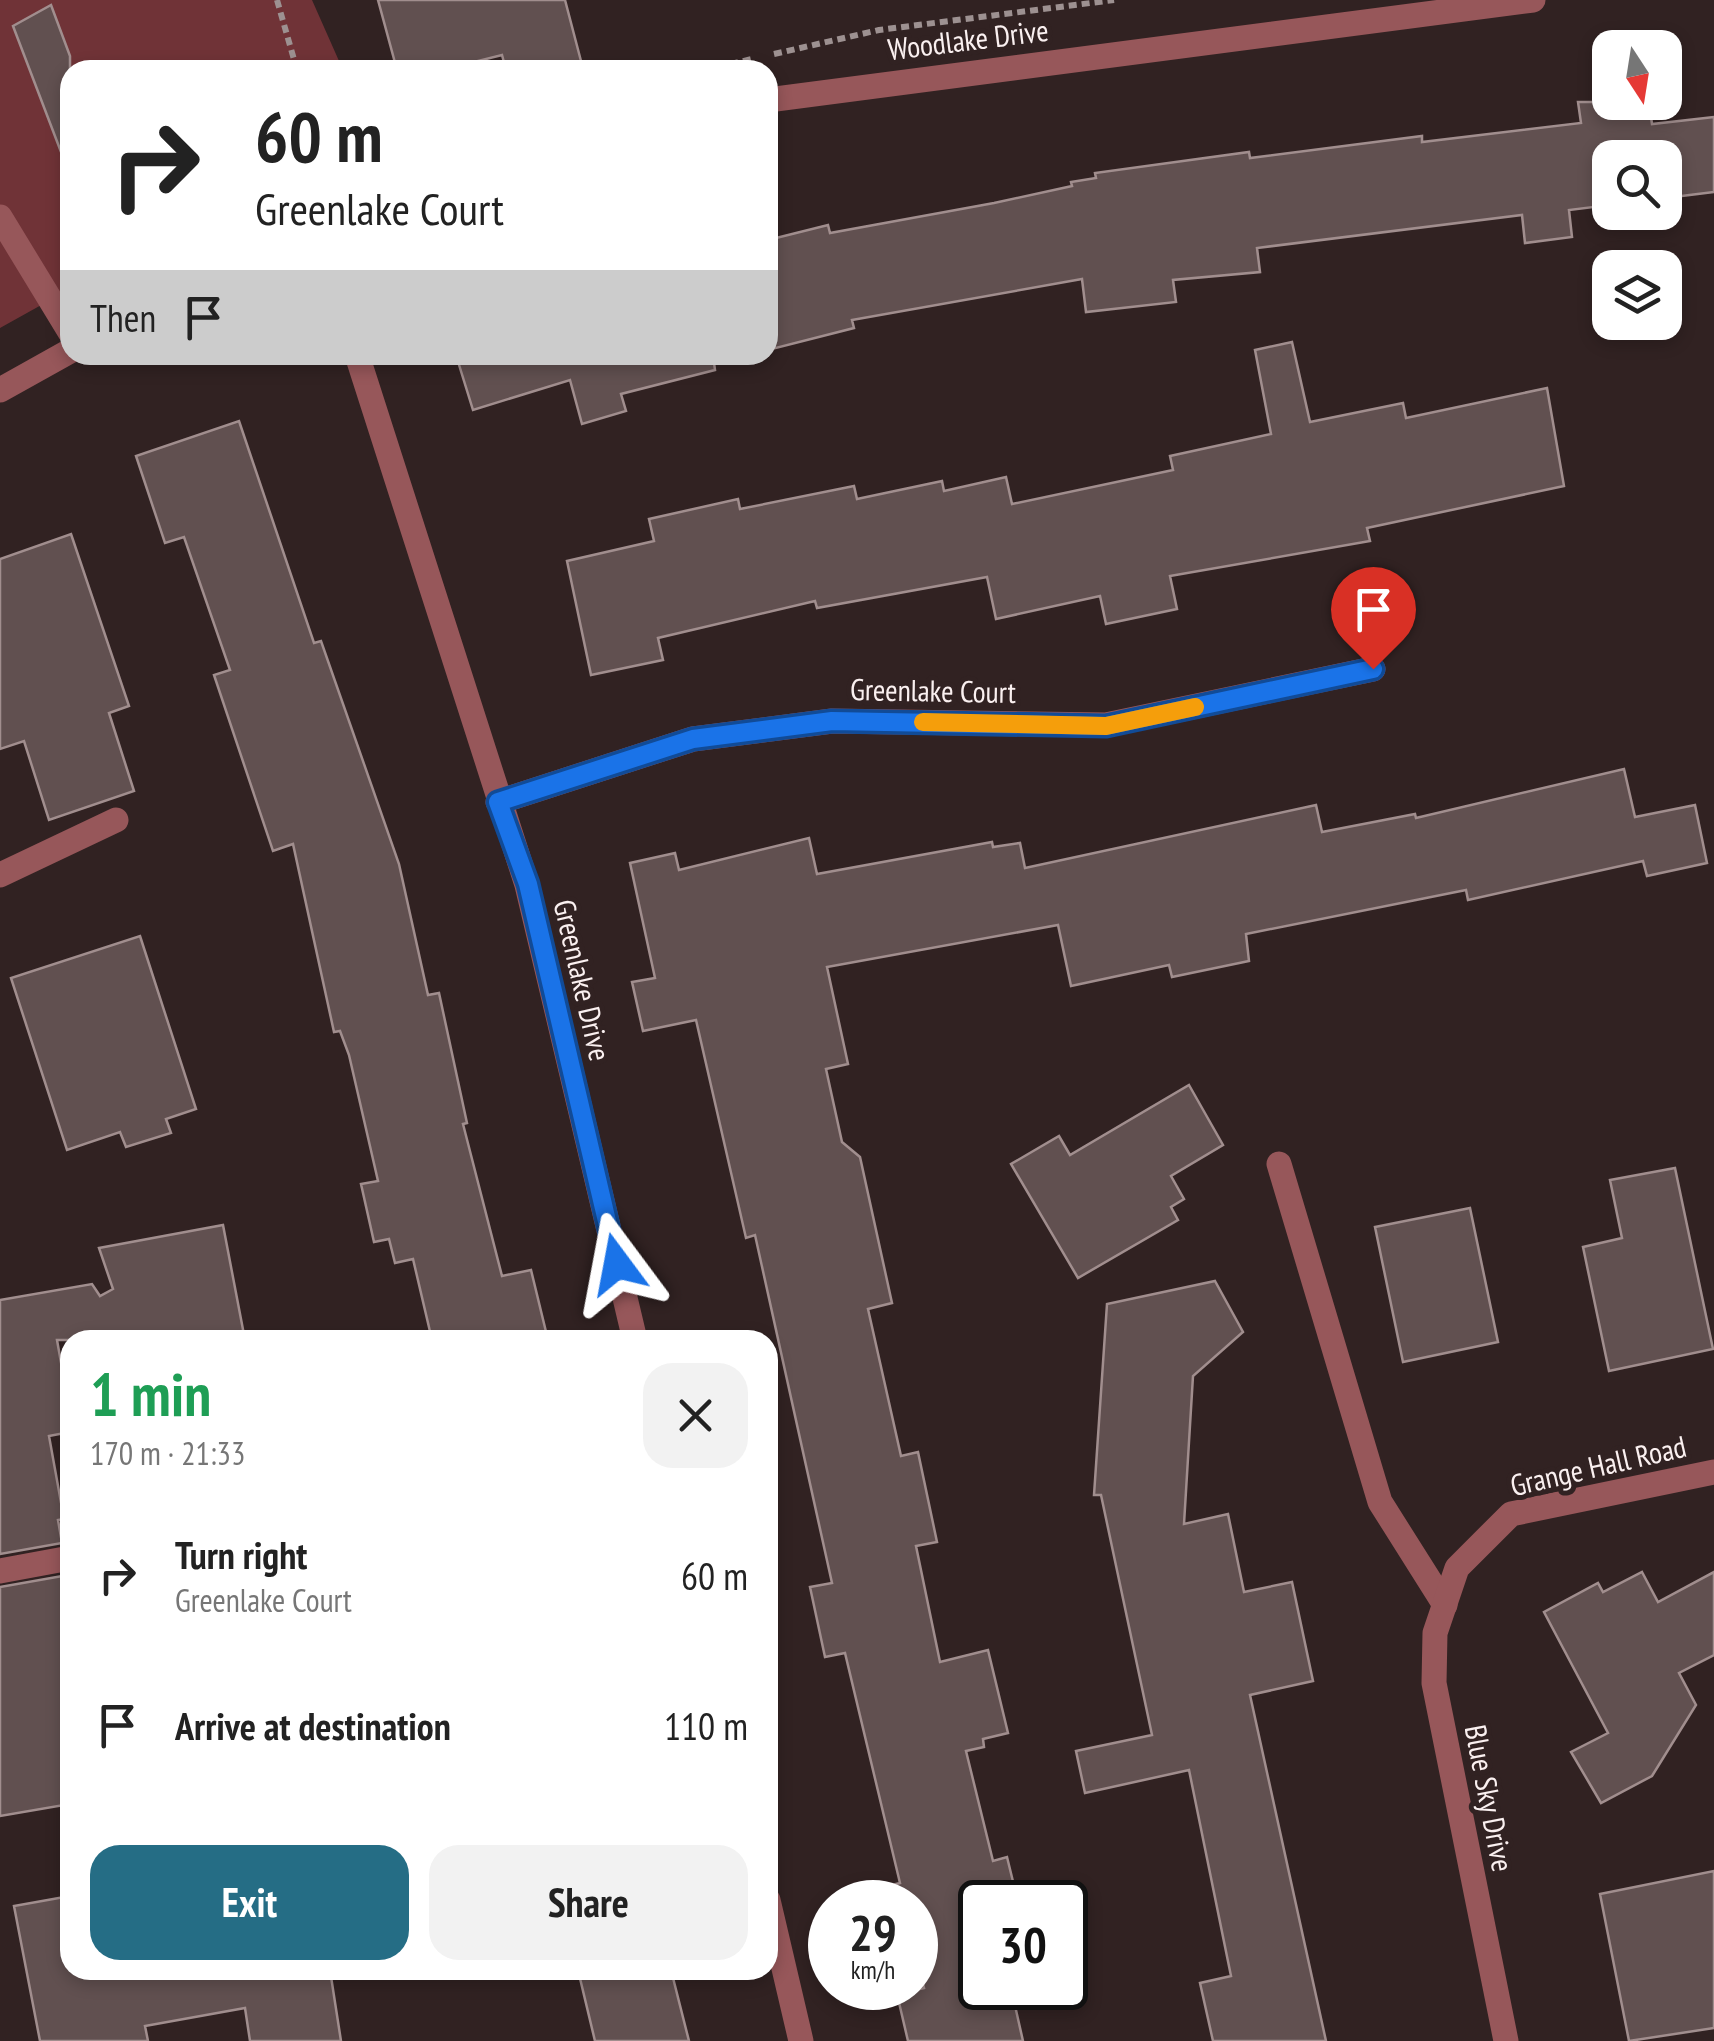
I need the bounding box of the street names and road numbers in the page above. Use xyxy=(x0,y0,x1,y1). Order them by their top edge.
street label: Woodlake Drive xyxy=(885,10,1051,68)
street label: Greenlake Court xyxy=(850,669,1017,711)
street label: Greenlake Drive xyxy=(546,896,620,1064)
street label: Grange Hall Road xyxy=(1506,1426,1690,1504)
street label: Blue Sky Drive xyxy=(1457,1721,1523,1875)

